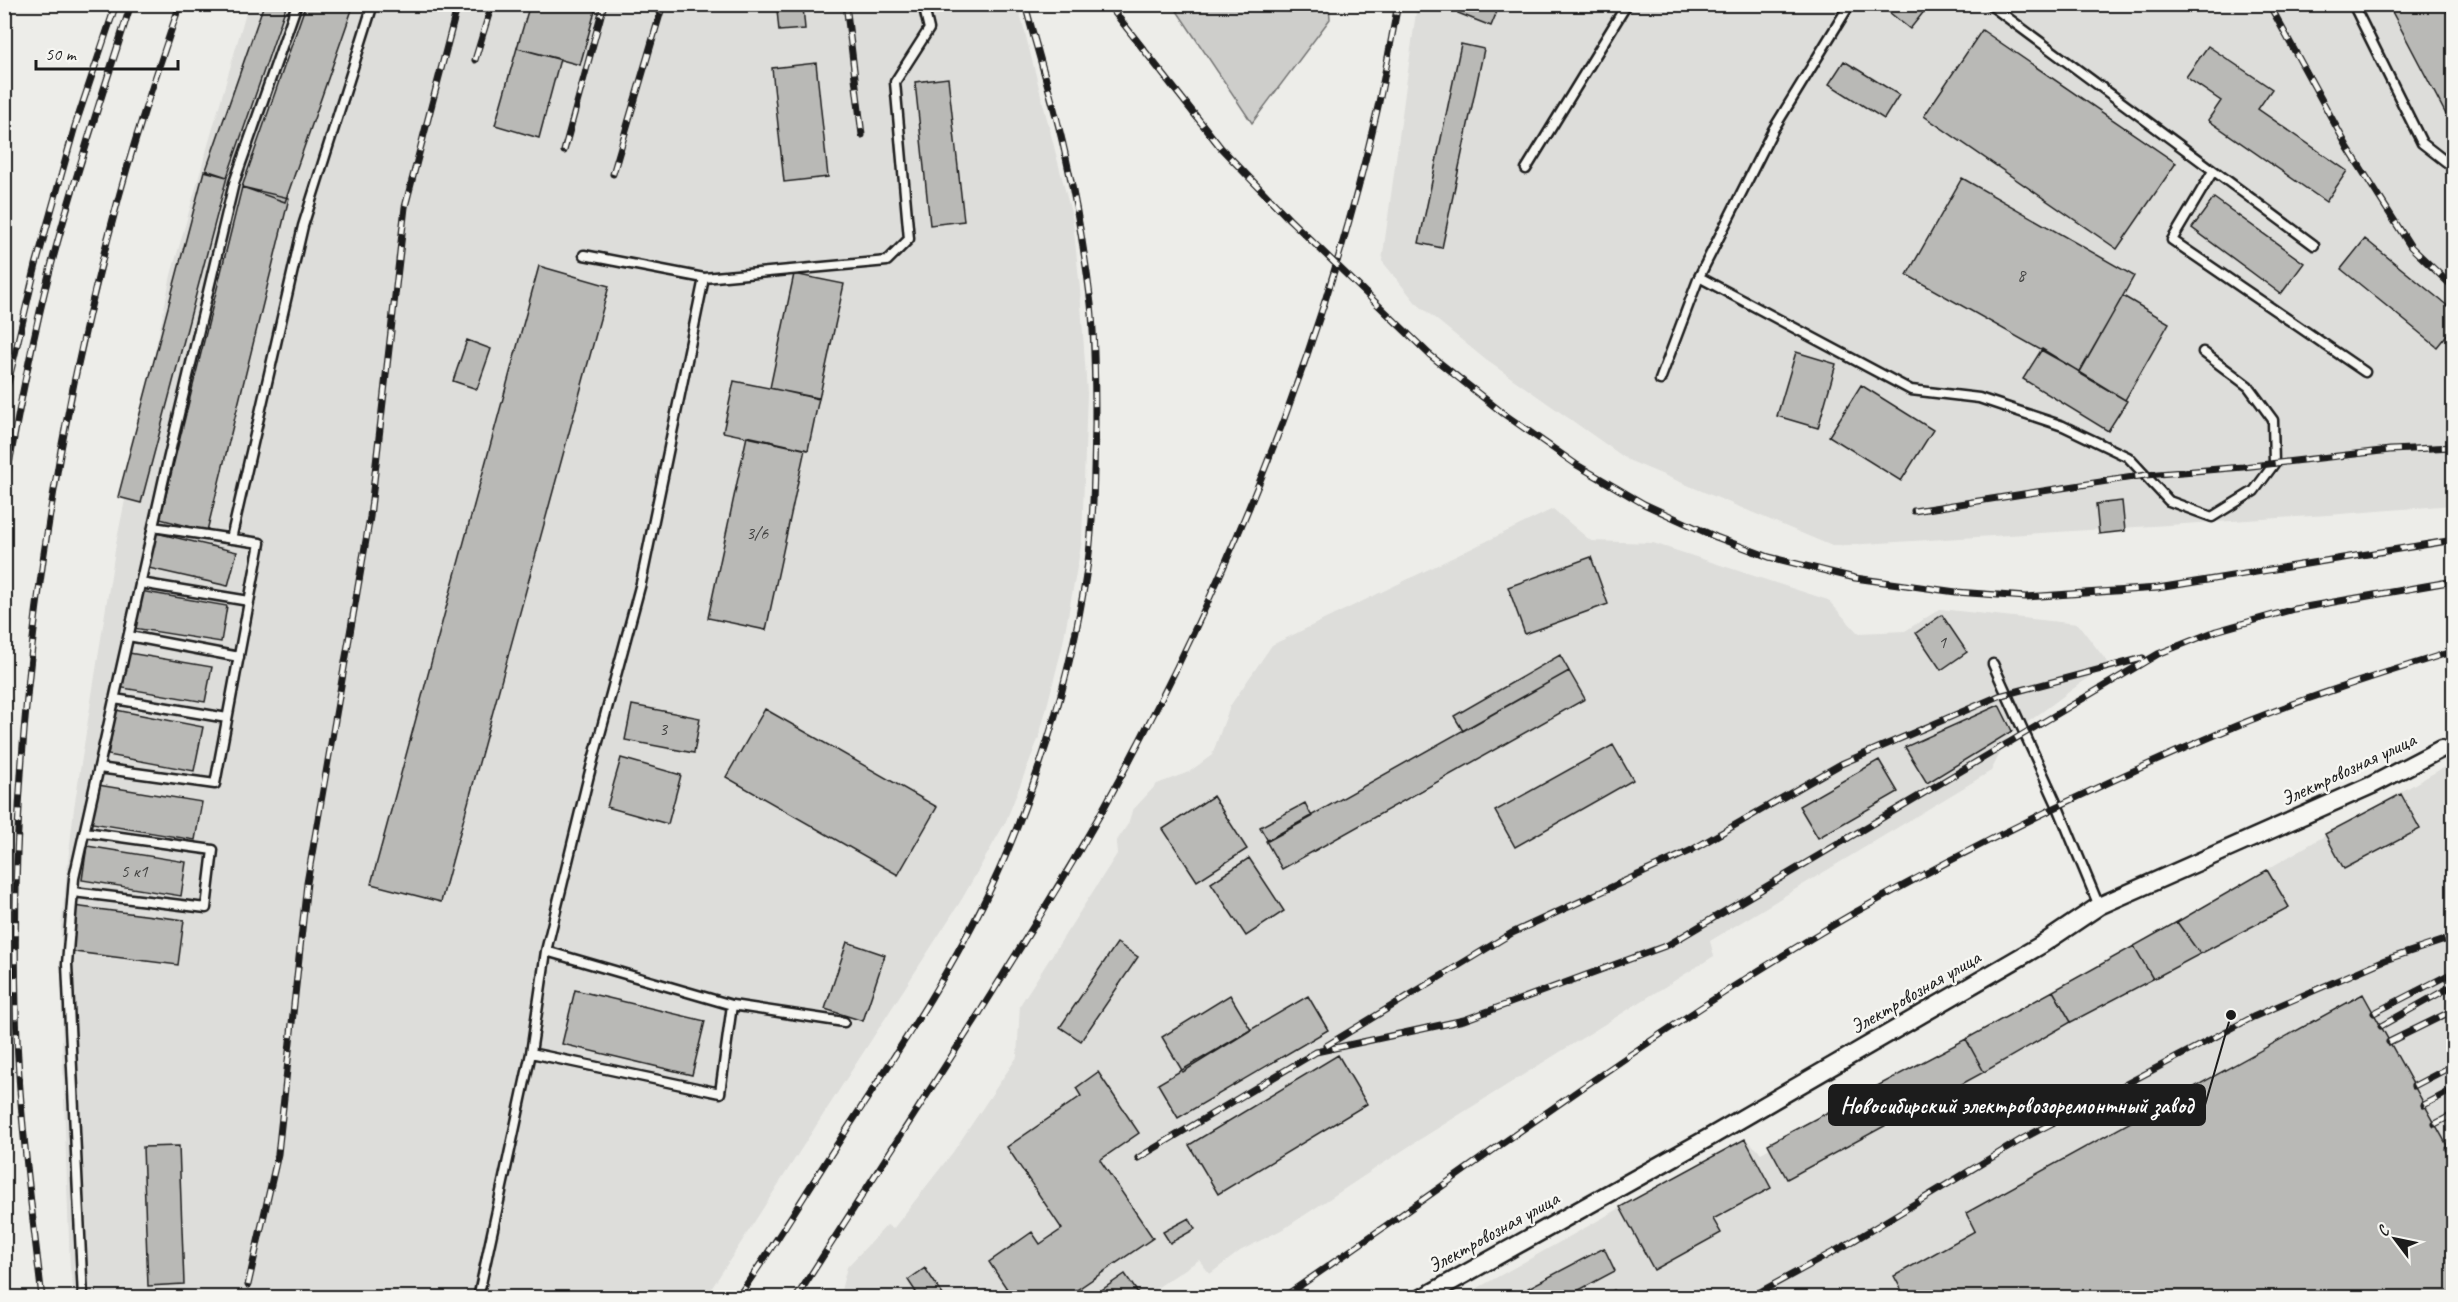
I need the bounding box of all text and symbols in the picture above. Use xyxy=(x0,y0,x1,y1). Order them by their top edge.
scale bar xyxy=(36,33,178,71)
text: 50 m xyxy=(45,43,78,65)
house number: 8 xyxy=(2017,264,2027,286)
house number: 3/6 xyxy=(746,522,769,544)
house number: 1 xyxy=(1938,631,1947,653)
house number: 3 xyxy=(659,718,669,740)
street label: Электровозная улица xyxy=(2276,726,2421,812)
house number: 5 к1 xyxy=(120,860,148,882)
street label: Электровозная улица xyxy=(1845,943,1986,1040)
callout: Новосибирский электровозоремонтный завод xyxy=(1829,1085,2205,1125)
text: Новосибирский электровозоремонтный завод xyxy=(1841,1092,2195,1121)
street label: Электровозная улица xyxy=(1423,1184,1565,1279)
north arrow xyxy=(2365,1209,2425,1269)
text: С xyxy=(2373,1221,2395,1240)

